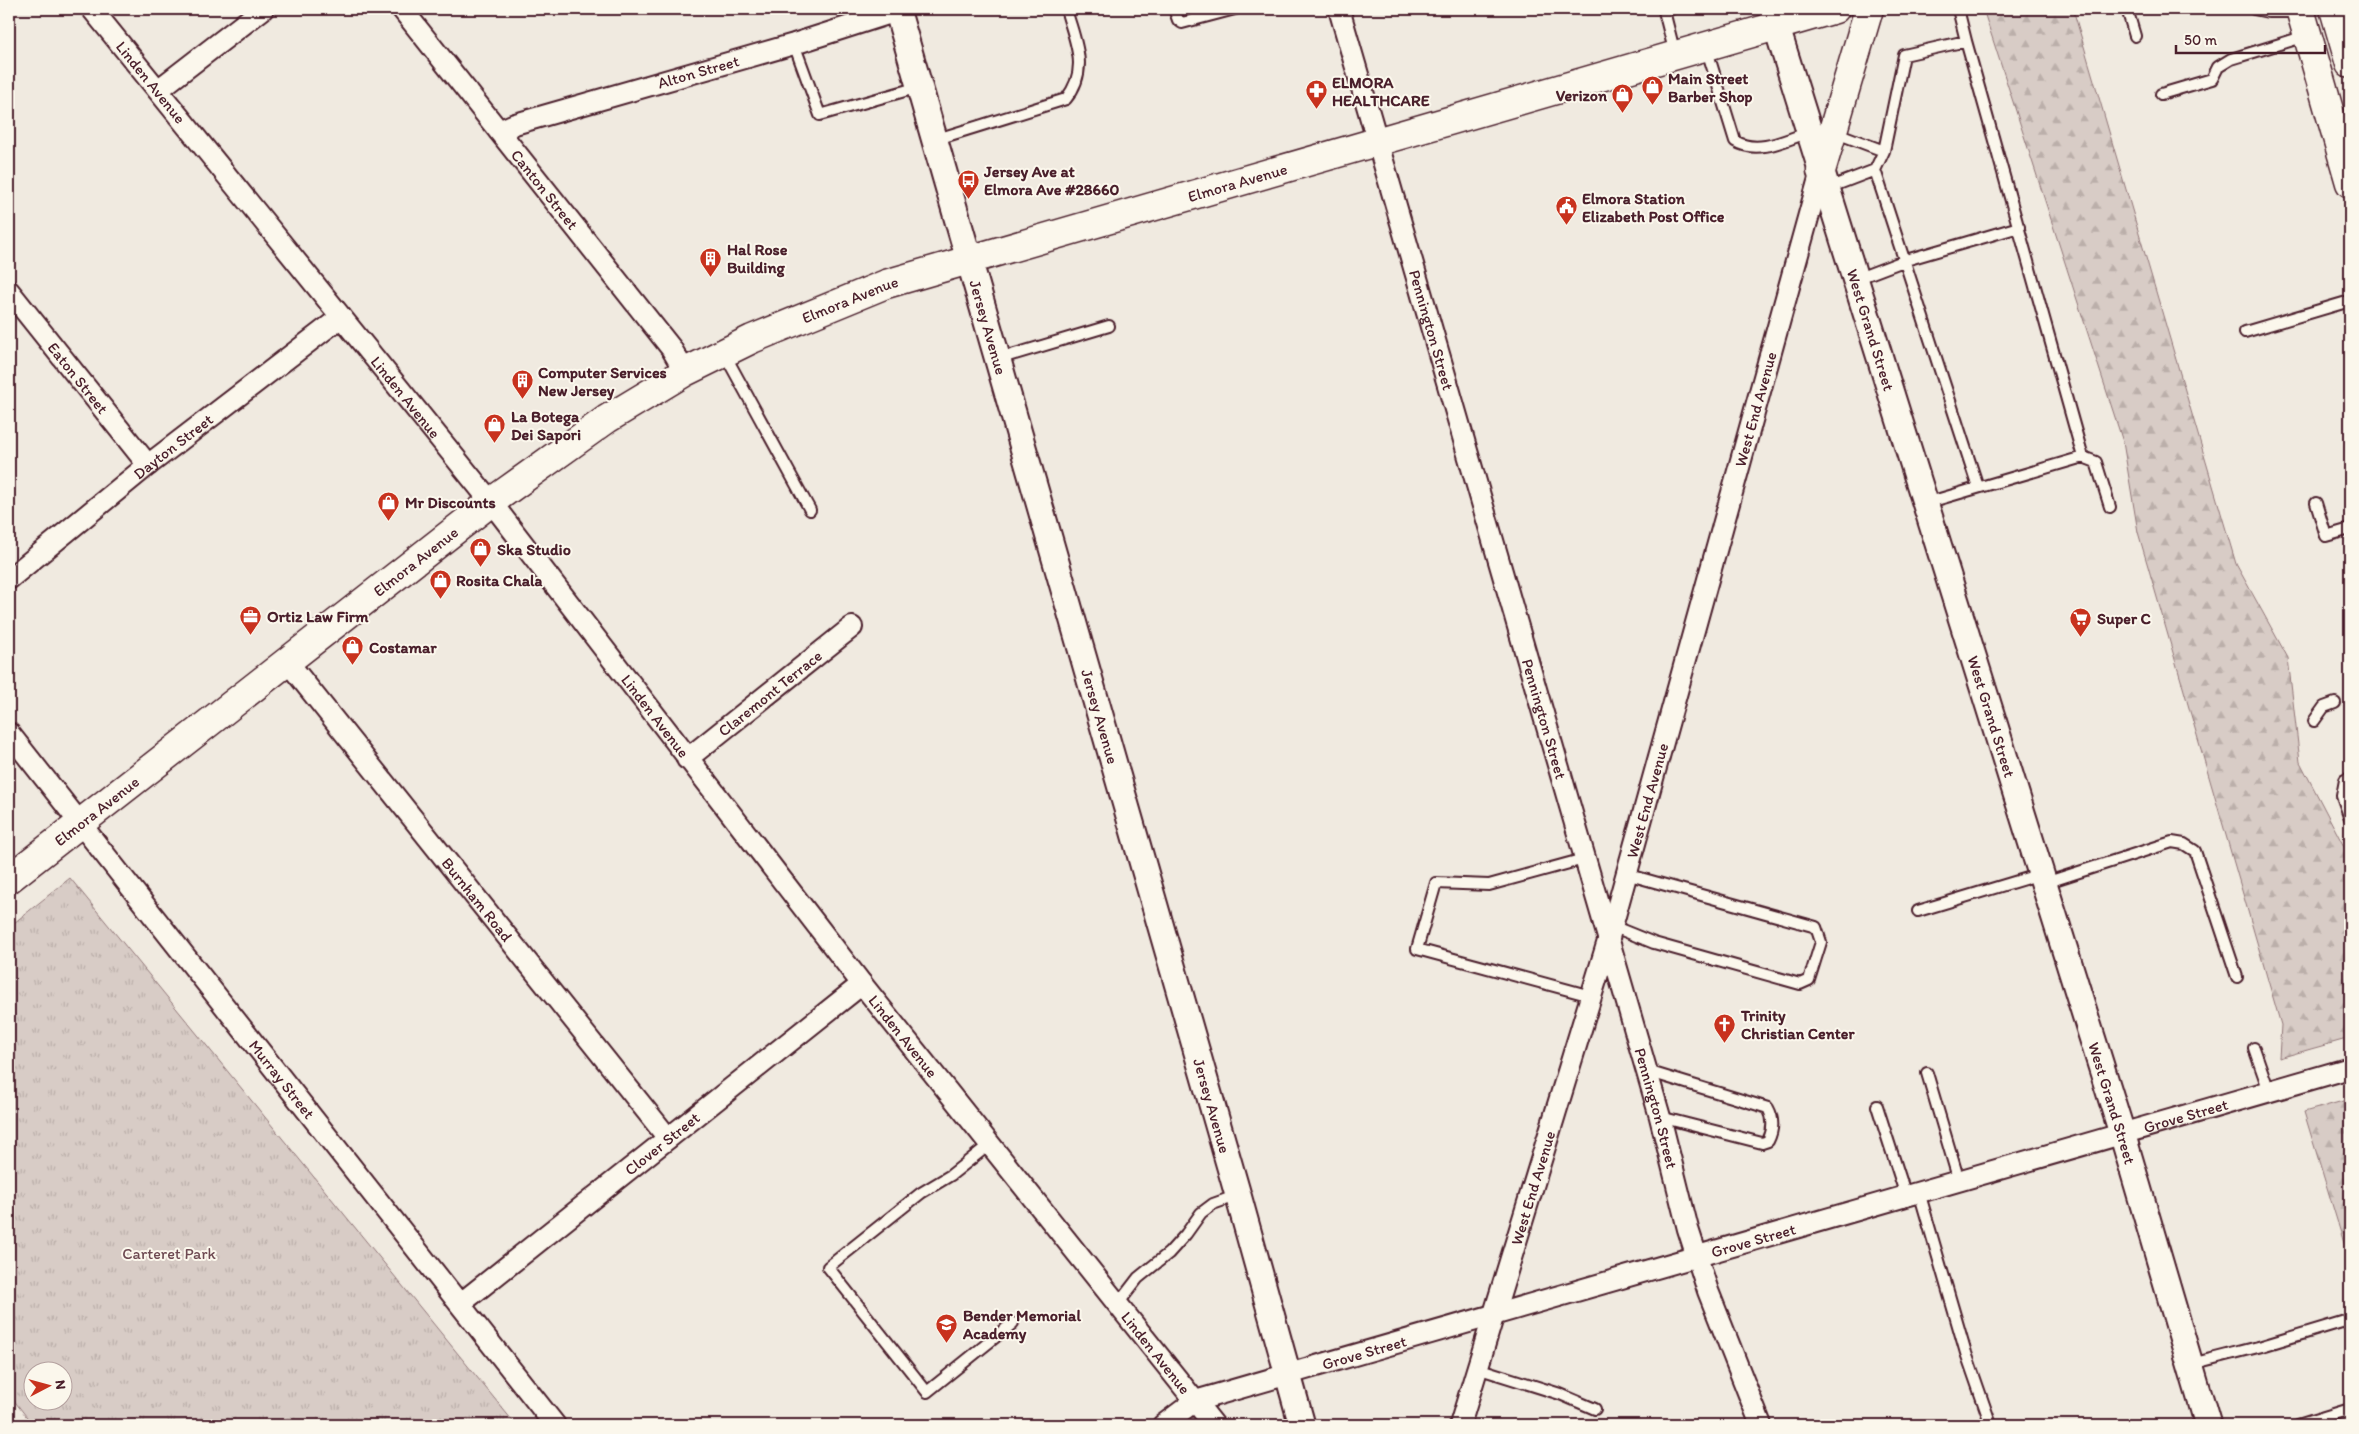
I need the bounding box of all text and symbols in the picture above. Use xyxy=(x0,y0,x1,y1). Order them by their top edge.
scale bar xyxy=(2176,22,2325,54)
text: 50 m xyxy=(2184,31,2217,49)
street label: Linden Avenue xyxy=(112,37,190,127)
street label: Alton Street xyxy=(655,51,741,92)
place label: Main Street Barber Shop xyxy=(1668,69,1753,107)
place label: ELMORA HEALTHCARE xyxy=(1332,73,1430,110)
shop icon: Main Street Barber Shop xyxy=(1640,75,1664,106)
pharmacy icon: ELMORA HEALTHCARE xyxy=(1304,79,1328,110)
shop icon: Verizon xyxy=(1611,83,1635,114)
place label: Verizon xyxy=(1556,86,1608,105)
street label: Canton Street xyxy=(507,145,583,233)
street label: Elmora Avenue xyxy=(1186,159,1289,206)
place label: Jersey Ave at Elmora Ave #28660 xyxy=(983,162,1120,199)
bus stop icon: Jersey Ave at Elmora Ave #28660 xyxy=(956,168,980,199)
place label: Elmora Station Elizabeth Post Office xyxy=(1582,189,1725,226)
public building icon: Elmora Station Elizabeth Post Office xyxy=(1554,195,1578,226)
place label: Hal Rose Building xyxy=(727,240,788,278)
building icon: Hal Rose Building xyxy=(699,246,723,277)
street label: West Grand Street xyxy=(1843,266,1899,393)
street label: Pennington Street xyxy=(1406,267,1458,392)
street label: Elmora Avenue xyxy=(799,272,900,327)
street label: Jersey Avenue xyxy=(966,277,1011,377)
street label: Eaton Street xyxy=(44,338,113,417)
street label: West End Avenue xyxy=(1730,349,1780,469)
street label: Linden Avenue xyxy=(367,352,445,442)
place label: Computer Services New Jersey xyxy=(538,363,667,401)
building icon: Computer Services New Jersey xyxy=(510,369,534,400)
place label: La Botega Dei Sapori xyxy=(511,407,581,445)
street label: Dayton Street xyxy=(129,409,216,483)
shop icon: La Botega Dei Sapori xyxy=(483,413,507,444)
shop icon: Mr Discounts xyxy=(377,490,401,521)
place label: Mr Discounts xyxy=(405,493,496,512)
street label: Elmora Avenue xyxy=(369,522,462,600)
shop icon: Ska Studio xyxy=(469,537,493,568)
place label: Ska Studio xyxy=(497,540,571,559)
shop icon: Rosita Chala xyxy=(428,568,452,599)
place label: Rosita Chala xyxy=(456,571,543,590)
office icon: Ortiz Law Firm xyxy=(239,604,263,635)
supermarket icon: Super C xyxy=(2069,606,2093,637)
place label: Ortiz Law Firm xyxy=(267,607,369,626)
place label: Super C xyxy=(2097,609,2152,629)
shop icon: Costamar xyxy=(341,635,365,666)
place label: Costamar xyxy=(369,638,437,657)
street label: Claremont Terrace xyxy=(714,645,826,740)
street label: West Grand Street xyxy=(1964,653,2020,780)
street label: Pennington Street xyxy=(1518,656,1571,781)
street label: Jersey Avenue xyxy=(1078,667,1123,766)
street label: Linden Avenue xyxy=(617,670,694,761)
street label: West End Avenue xyxy=(1622,740,1672,860)
street label: Elmora Avenue xyxy=(50,772,143,850)
street label: Burnham Road xyxy=(438,853,517,946)
street label: Linden Avenue xyxy=(865,991,942,1081)
place label: Trinity Christian Center xyxy=(1740,1006,1855,1043)
church icon: Trinity Christian Center xyxy=(1713,1012,1737,1043)
street label: Murray Street xyxy=(245,1036,319,1123)
street label: West Grand Street xyxy=(2085,1040,2140,1166)
street label: Pennington Street xyxy=(1631,1045,1682,1170)
street label: Jersey Avenue xyxy=(1190,1056,1235,1155)
street label: Grove Street xyxy=(2141,1094,2230,1137)
street label: Clover Street xyxy=(621,1108,703,1179)
street label: West End Avenue xyxy=(1506,1128,1559,1247)
street label: Grove Street xyxy=(1709,1219,1798,1261)
park label: Carteret Park xyxy=(122,1244,216,1263)
place label: Bender Memorial Academy xyxy=(962,1306,1081,1344)
street label: Linden Avenue xyxy=(1117,1307,1195,1398)
school or university icon: Bender Memorial Academy xyxy=(935,1312,959,1343)
street label: Grove Street xyxy=(1320,1331,1409,1373)
north arrow xyxy=(22,1362,72,1412)
text: N xyxy=(51,1379,69,1390)

